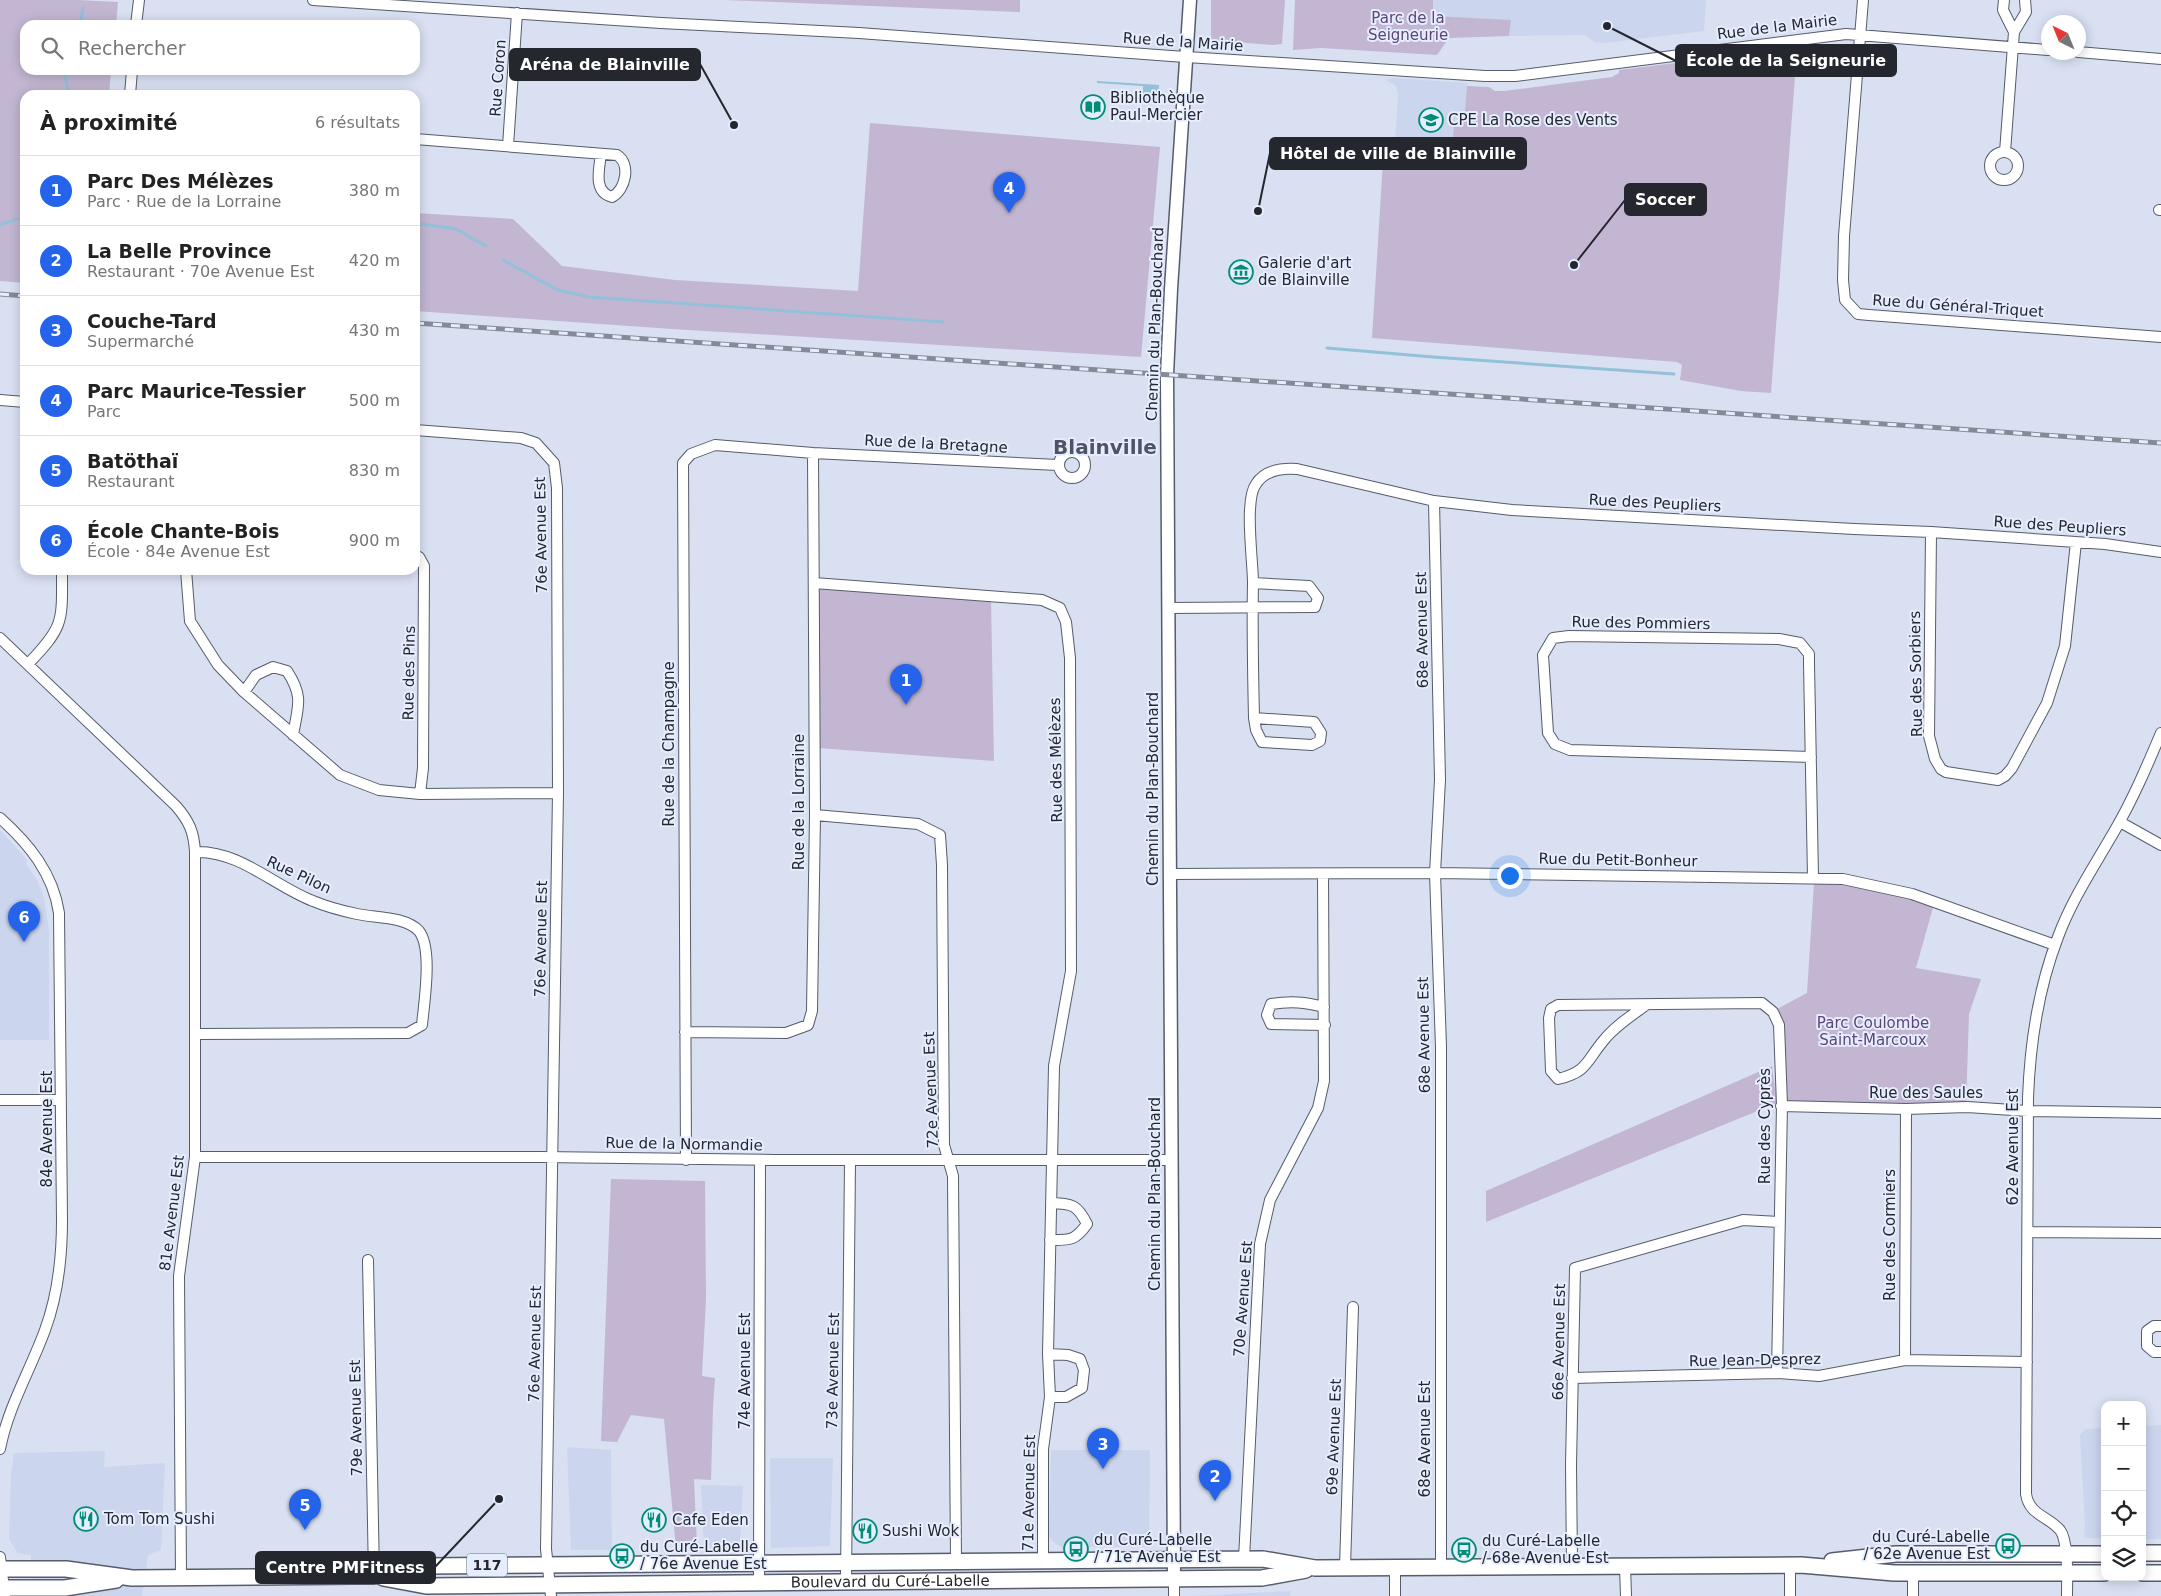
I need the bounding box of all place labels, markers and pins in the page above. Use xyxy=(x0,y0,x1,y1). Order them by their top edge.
callout: École de la Seigneurie xyxy=(1676,45,1896,76)
callout: Aréna de Blainville xyxy=(510,49,700,80)
place label: Bibliothèque Paul-Mercier xyxy=(1110,89,1204,124)
library icon: Bibliothèque Paul-Mercier xyxy=(1080,94,1106,120)
school or university icon: CPE La Rose des Vents xyxy=(1418,107,1444,133)
place label: CPE La Rose des Vents xyxy=(1448,111,1618,129)
callout: Hôtel de ville de Blainville xyxy=(1270,138,1526,169)
pin: 4 xyxy=(993,172,1025,213)
callout: Soccer xyxy=(1625,184,1706,215)
place label: Galerie d'art de Blainville xyxy=(1258,254,1352,289)
museum icon: Galerie d'art de Blainville xyxy=(1228,259,1254,285)
pin: 1 xyxy=(890,664,922,705)
pin: 6 xyxy=(8,901,40,942)
pin: 3 xyxy=(1087,1428,1119,1469)
pin: 2 xyxy=(1199,1460,1231,1501)
pin: 5 xyxy=(289,1489,321,1530)
restaurant icon: Tom Tom Sushi xyxy=(73,1506,99,1532)
restaurant icon: Cafe Eden xyxy=(641,1507,667,1533)
place label: Tom Tom Sushi xyxy=(103,1510,215,1528)
place label: Cafe Eden xyxy=(672,1511,749,1529)
restaurant icon: Sushi Wok xyxy=(852,1518,878,1544)
place label: Sushi Wok xyxy=(882,1522,959,1540)
place label: du Curé-Labelle / 62e Avenue Est xyxy=(1863,1528,1990,1563)
place label: du Curé-Labelle / 71e Avenue Est xyxy=(1094,1531,1221,1566)
place label: du Curé-Labelle / 68e Avenue Est xyxy=(1482,1532,1609,1567)
bus stop icon: du Curé-Labelle / 62e Avenue Est xyxy=(1995,1533,2021,1559)
bus stop icon: du Curé-Labelle / 71e Avenue Est xyxy=(1063,1536,1089,1562)
bus stop icon: du Curé-Labelle / 68e Avenue Est xyxy=(1451,1537,1477,1563)
place label: du Curé-Labelle / 76e Avenue Est xyxy=(640,1538,767,1573)
bus stop icon: du Curé-Labelle / 76e Avenue Est xyxy=(609,1543,635,1569)
callout: Centre PMFitness xyxy=(256,1552,435,1583)

